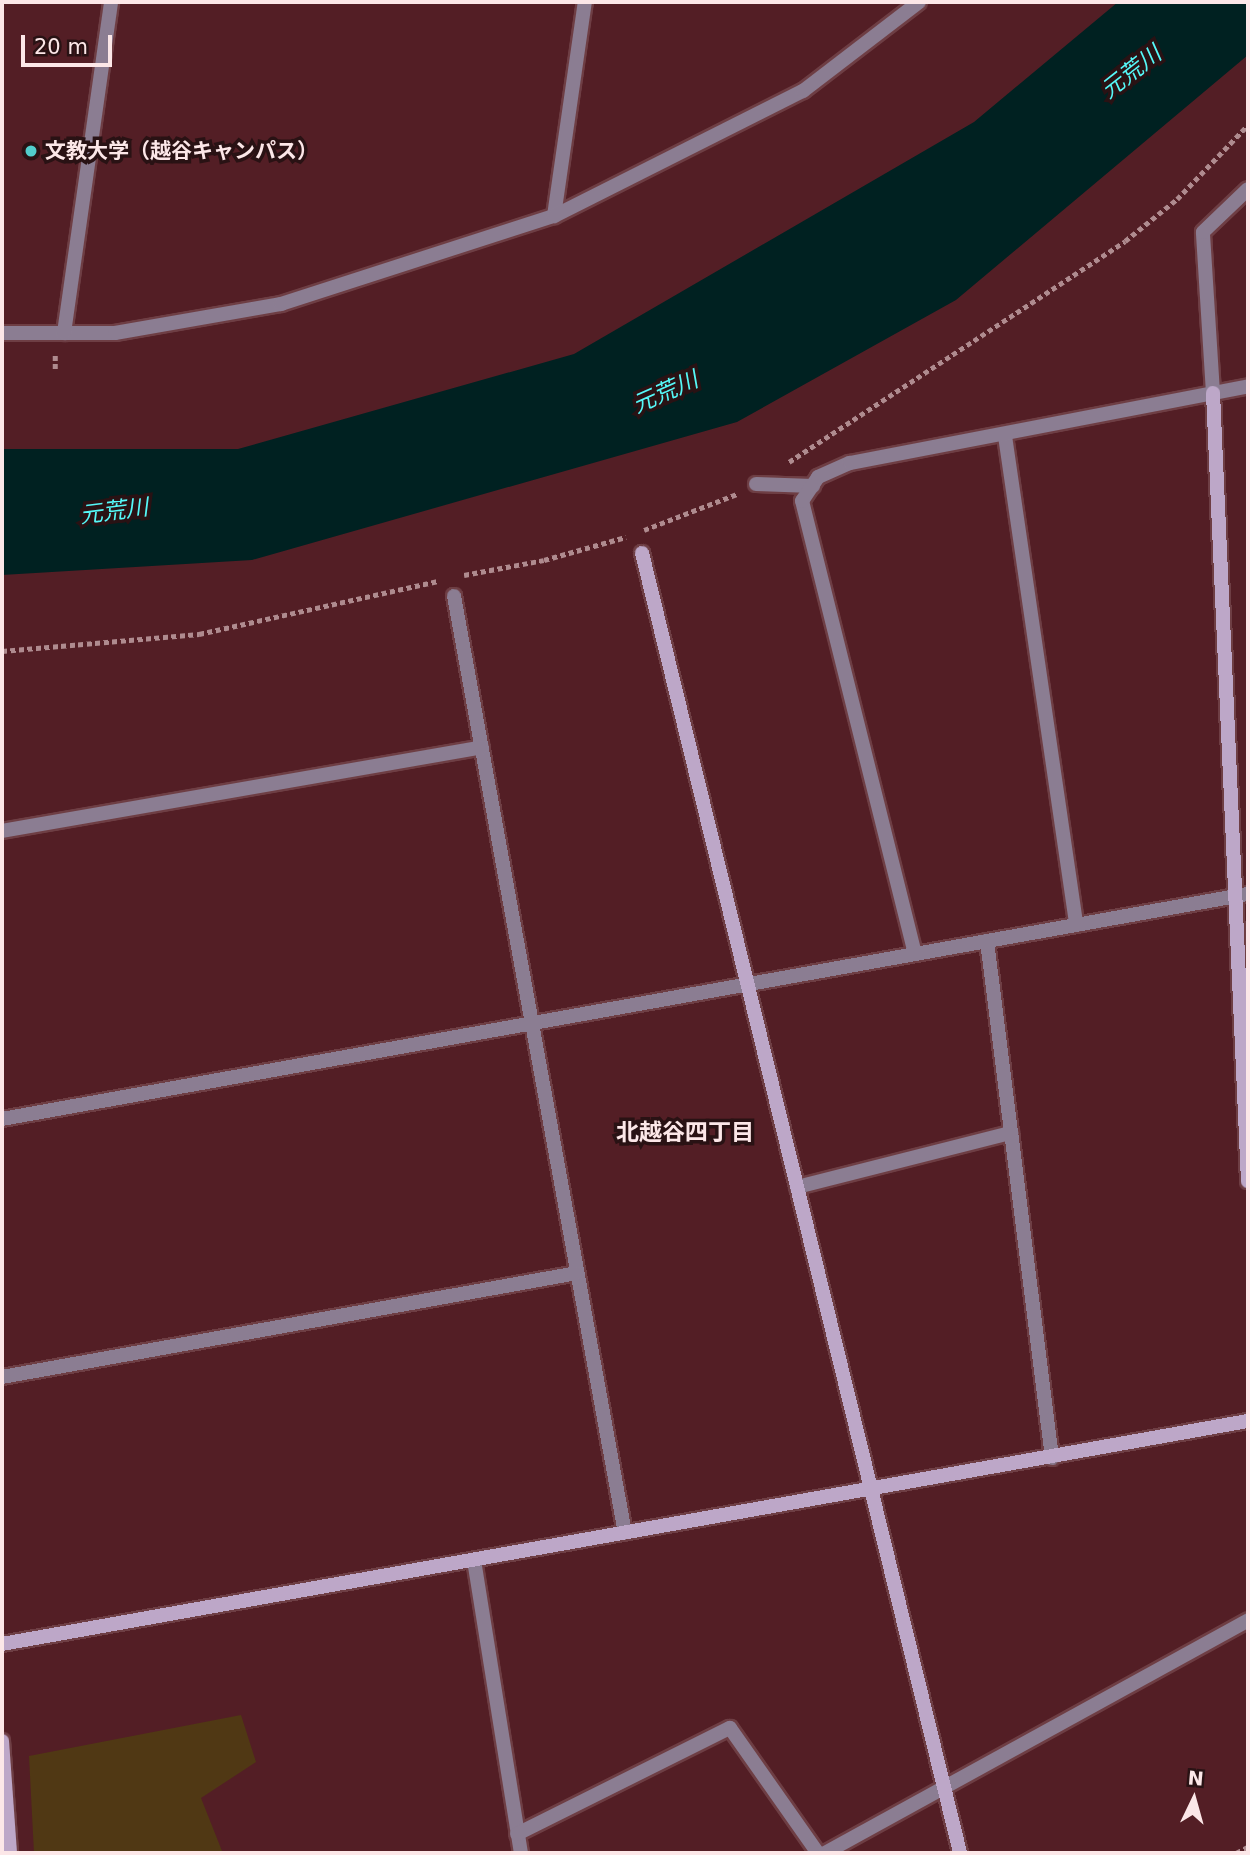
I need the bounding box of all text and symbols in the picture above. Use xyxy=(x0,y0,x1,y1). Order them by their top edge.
scale bar xyxy=(24,21,116,65)
text: 20 m xyxy=(34,35,88,59)
water label: 元荒川 xyxy=(1095,40,1167,104)
place label: 文教大学（越谷キャンパス） xyxy=(45,138,318,164)
marker: 文教大学（越谷キャンパス） xyxy=(23,143,39,159)
water label: 元荒川 xyxy=(628,365,702,419)
water label: 元荒川 xyxy=(78,493,150,529)
district label: 北越谷四丁目 xyxy=(616,1118,754,1146)
north arrow xyxy=(1159,1764,1229,1834)
text: N xyxy=(1187,1766,1205,1790)

